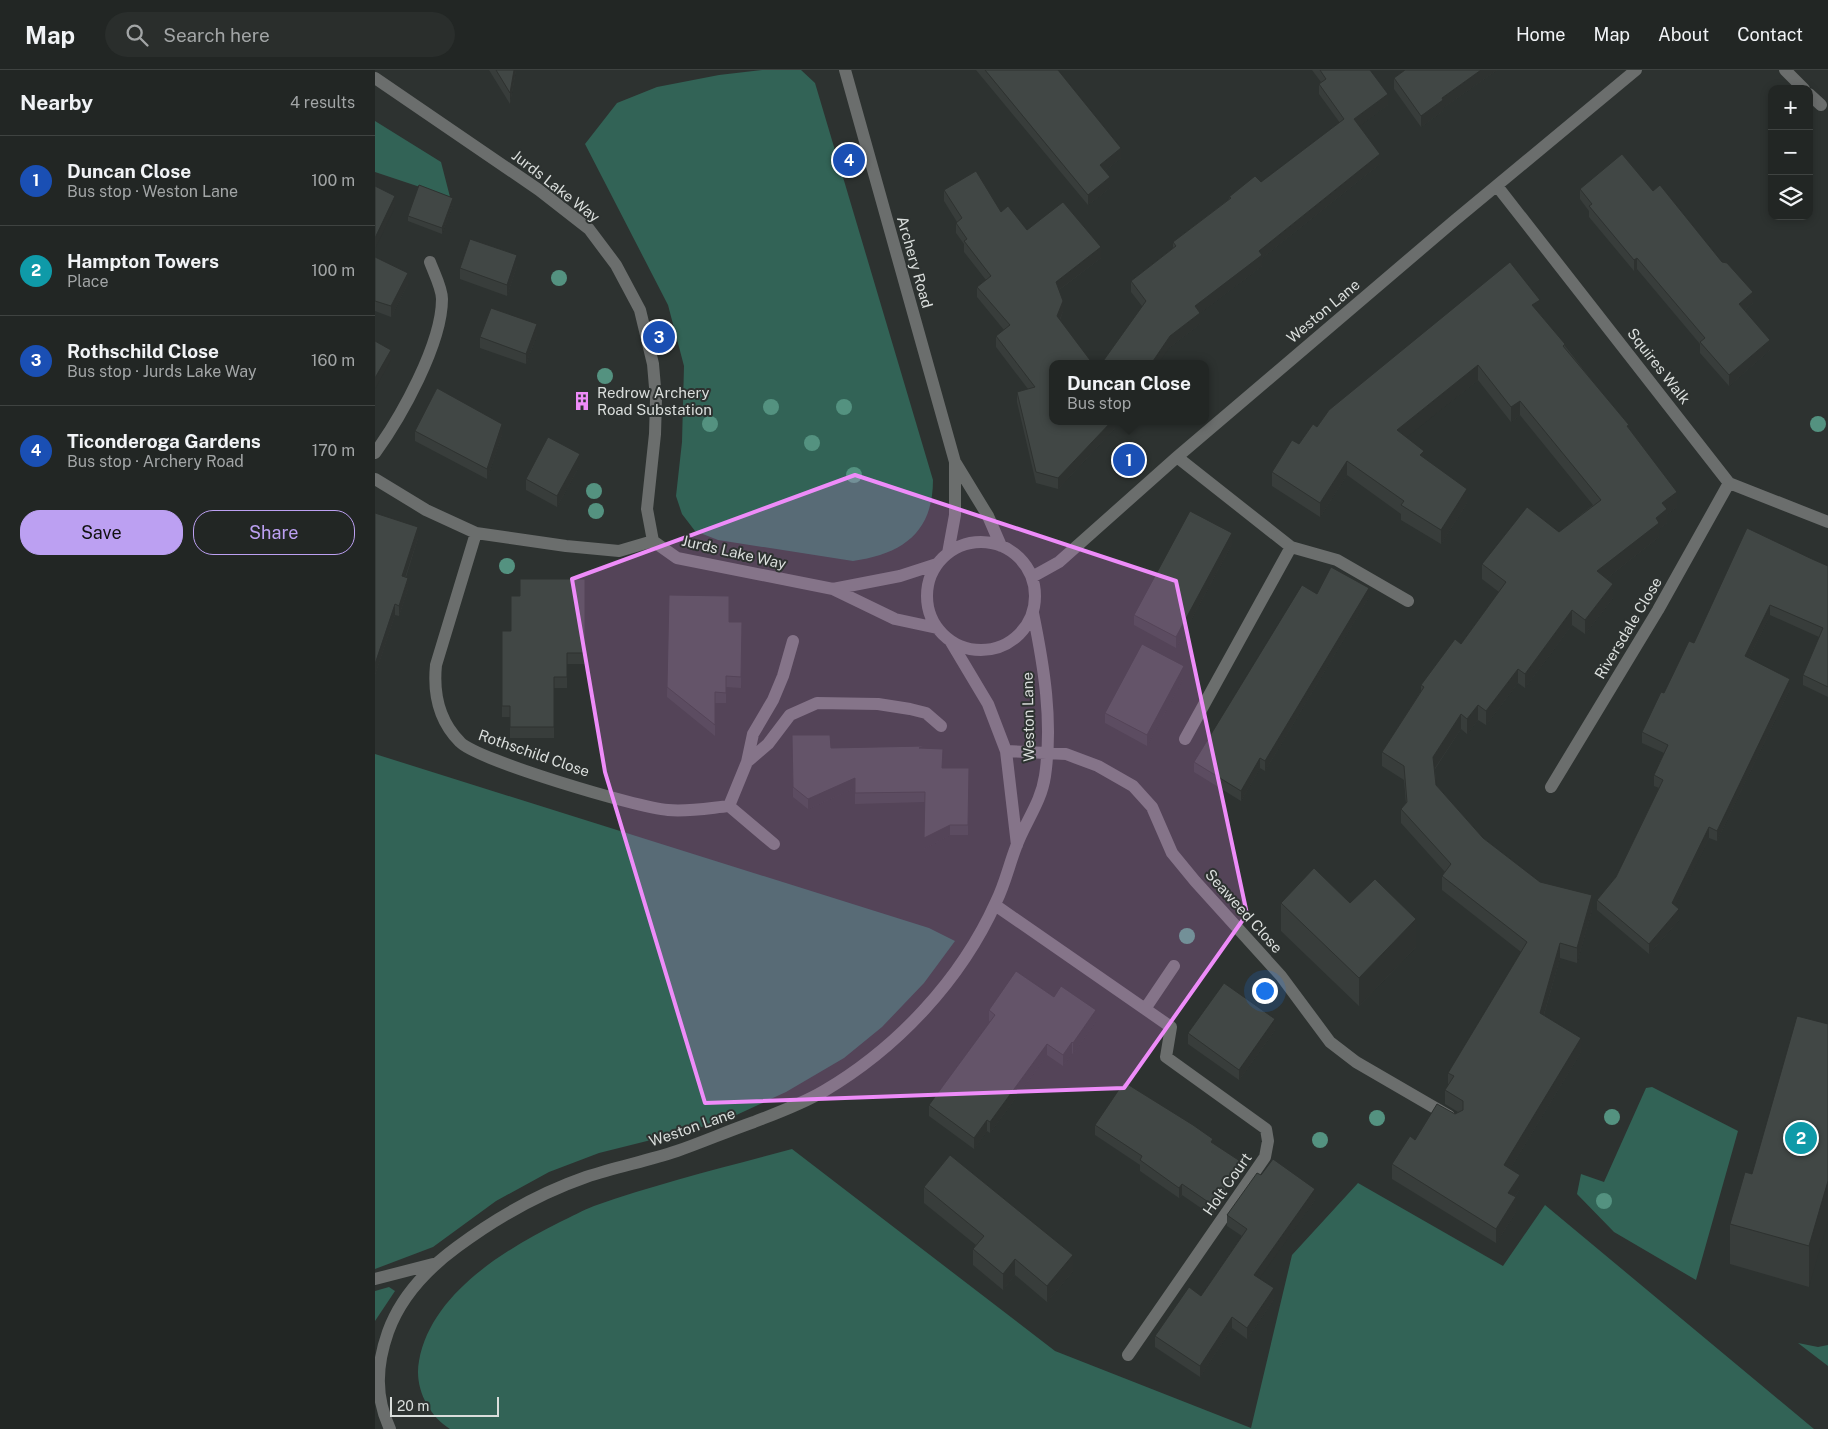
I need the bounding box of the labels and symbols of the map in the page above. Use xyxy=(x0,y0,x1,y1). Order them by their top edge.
pin: 4 xyxy=(833,141,865,179)
street label: Jurds Lake Way xyxy=(509,146,603,226)
street label: Archery Road xyxy=(894,214,936,310)
street label: Weston Lane xyxy=(1283,276,1363,346)
pin: 3 xyxy=(643,318,675,356)
street label: Squires Walk xyxy=(1624,325,1694,407)
place label: Redrow Archery Road Substation xyxy=(597,384,712,418)
building icon: Redrow Archery Road Substation xyxy=(571,390,593,412)
pin: 1 xyxy=(1113,441,1145,479)
street label: Jurds Lake Way xyxy=(680,532,788,572)
street label: Riversdale Close xyxy=(1591,574,1665,682)
street label: Weston Lane xyxy=(1019,672,1037,762)
street label: Rothschild Close xyxy=(476,726,592,780)
street label: Seaweed Close xyxy=(1202,866,1286,956)
your location xyxy=(1252,978,1278,1004)
street label: Weston Lane xyxy=(647,1104,737,1150)
pin: 2 xyxy=(1785,1119,1817,1157)
street label: Holt Court xyxy=(1199,1149,1255,1219)
scale bar xyxy=(390,1394,499,1417)

